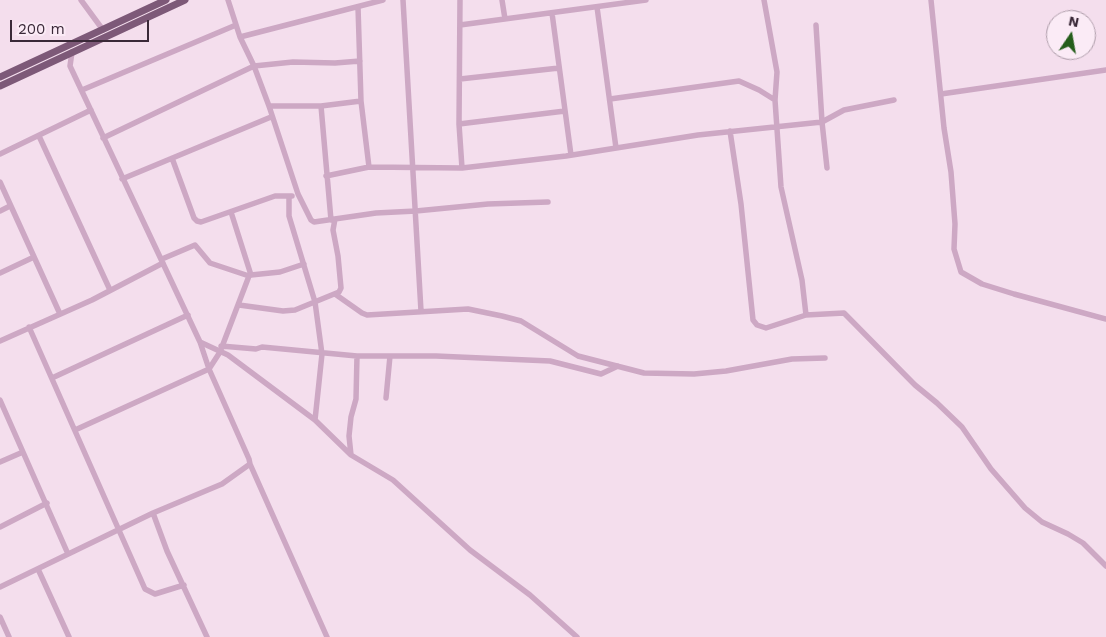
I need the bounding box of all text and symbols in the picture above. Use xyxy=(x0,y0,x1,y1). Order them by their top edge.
scale bar xyxy=(12,10,151,42)
north arrow xyxy=(1046,10,1096,60)
text: N xyxy=(1067,12,1081,30)
text: 200 m xyxy=(18,20,65,38)

